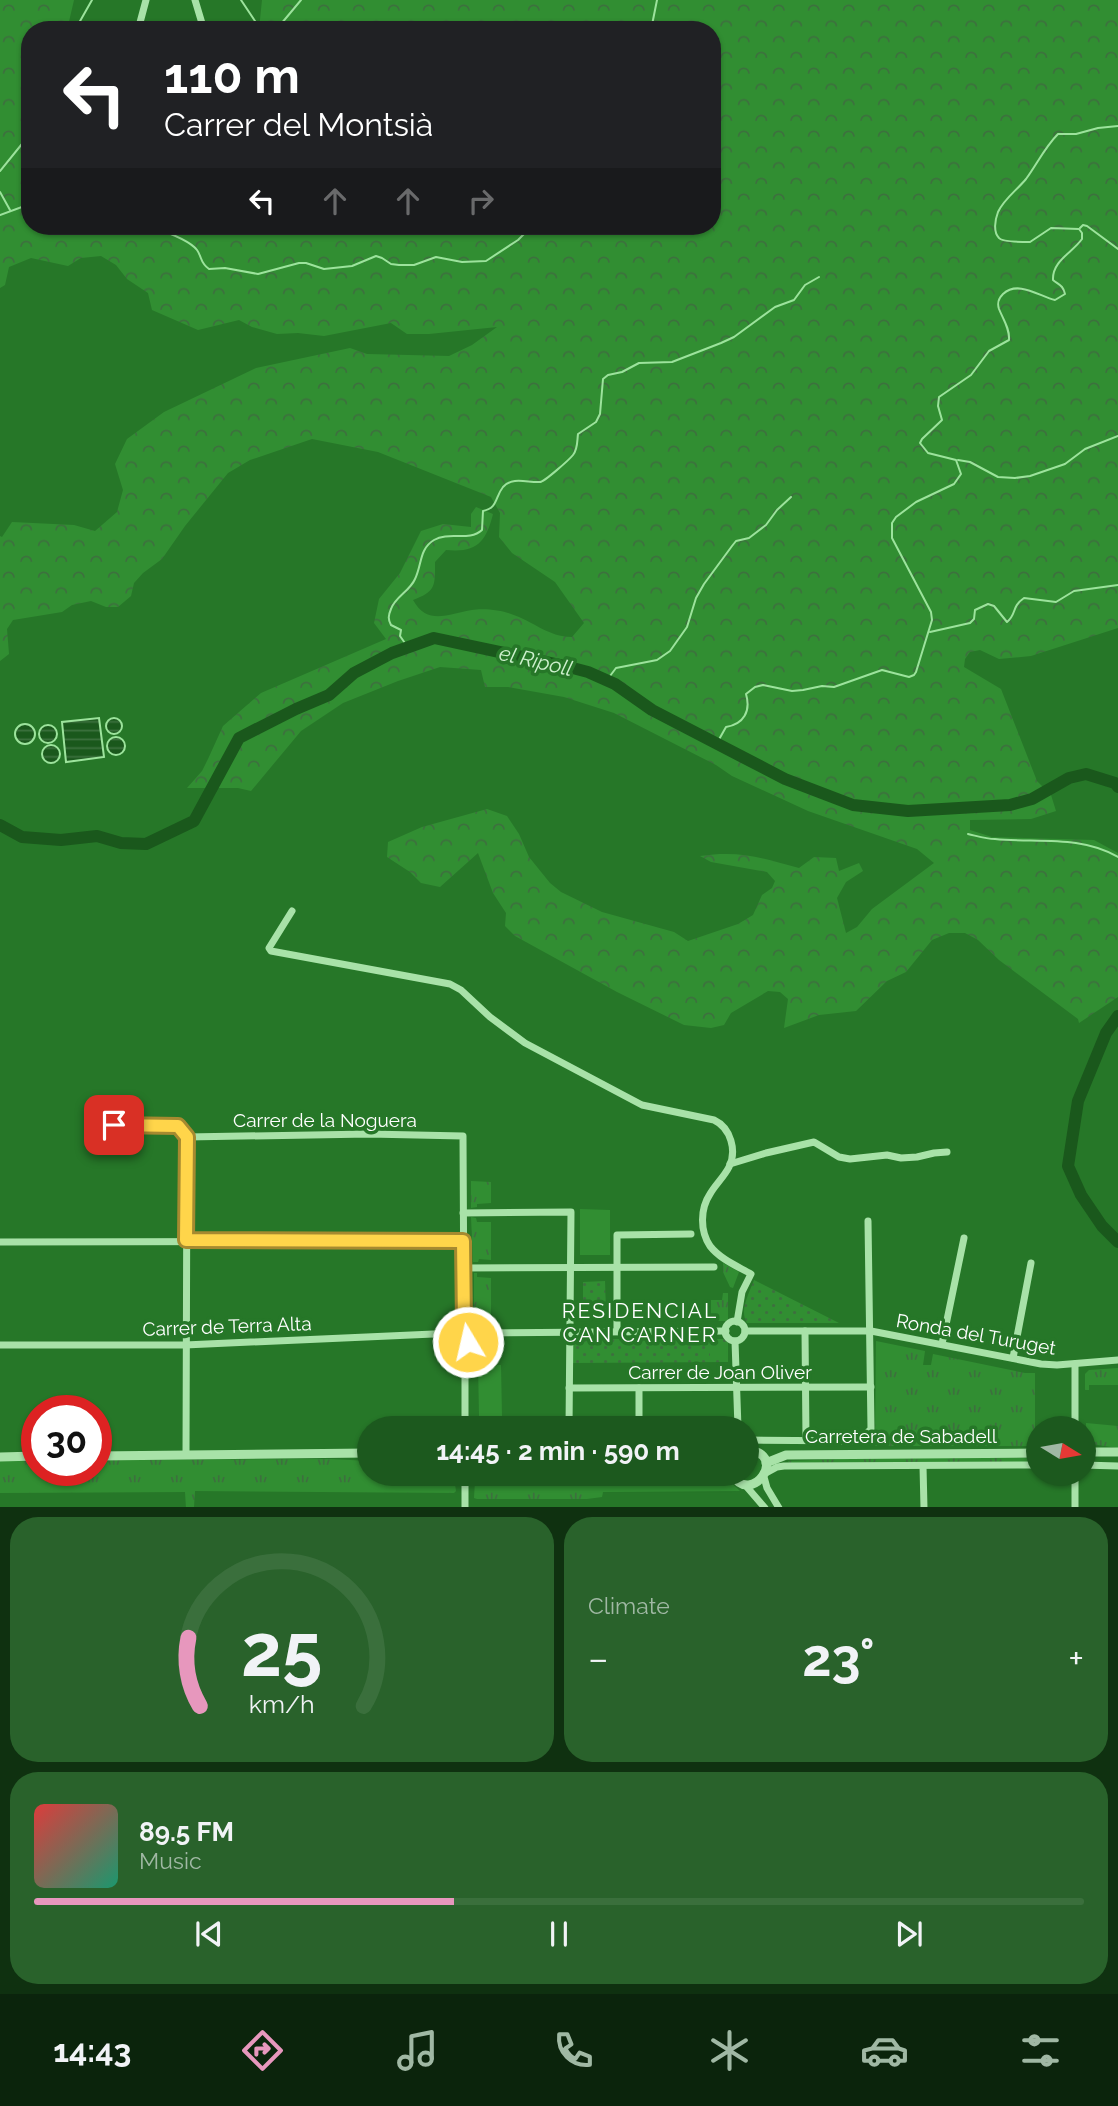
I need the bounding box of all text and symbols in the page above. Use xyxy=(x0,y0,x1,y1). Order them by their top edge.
text: 110 m xyxy=(164,47,300,104)
icon: left xyxy=(49,49,140,140)
text: Carrer del Montsià xyxy=(164,106,433,143)
icon: left xyxy=(243,182,281,220)
icon: ahead xyxy=(316,182,354,220)
icon: ahead xyxy=(389,182,427,220)
icon: right xyxy=(462,182,500,220)
water label: el Ripoll xyxy=(497,640,575,681)
pin xyxy=(84,1095,144,1155)
icon: arrive xyxy=(95,1106,133,1144)
street label: Carrer de la Noguera xyxy=(233,1109,417,1131)
district label: RESIDENCIAL CAN CARNER xyxy=(562,1298,718,1347)
position arrow xyxy=(431,1305,505,1379)
street label: Ronda del Turuget xyxy=(894,1309,1058,1359)
street label: Carrer de Terra Alta xyxy=(142,1312,312,1340)
street label: Carrer de Joan Oliver xyxy=(628,1361,812,1383)
speed limit sign: 30 xyxy=(21,1395,112,1486)
north arrow xyxy=(1026,1416,1096,1486)
map controls xyxy=(1026,1416,1096,1486)
street label: Carretera de Sabadell xyxy=(805,1425,998,1447)
text: 14:45 · 2 min · 590 m xyxy=(436,1436,680,1466)
text: Climate xyxy=(588,1592,670,1619)
text: 25 xyxy=(241,1608,323,1693)
text: 23° xyxy=(802,1627,875,1688)
text: − xyxy=(588,1636,608,1681)
text: + xyxy=(1068,1636,1084,1681)
text: km/h xyxy=(249,1688,315,1718)
text: 89.5 FM xyxy=(139,1817,234,1847)
text: Music xyxy=(139,1847,202,1874)
icon: previous xyxy=(190,1915,228,1953)
icon: pause xyxy=(540,1915,578,1953)
icon: next xyxy=(890,1915,928,1953)
icon: directions xyxy=(238,2026,287,2075)
icon: music xyxy=(393,2026,442,2075)
icon: phone xyxy=(549,2026,598,2075)
icon: climate xyxy=(705,2026,754,2075)
icon: car xyxy=(860,2026,909,2075)
icon: filters xyxy=(1016,2026,1065,2075)
text: 14:43 xyxy=(53,2032,131,2069)

